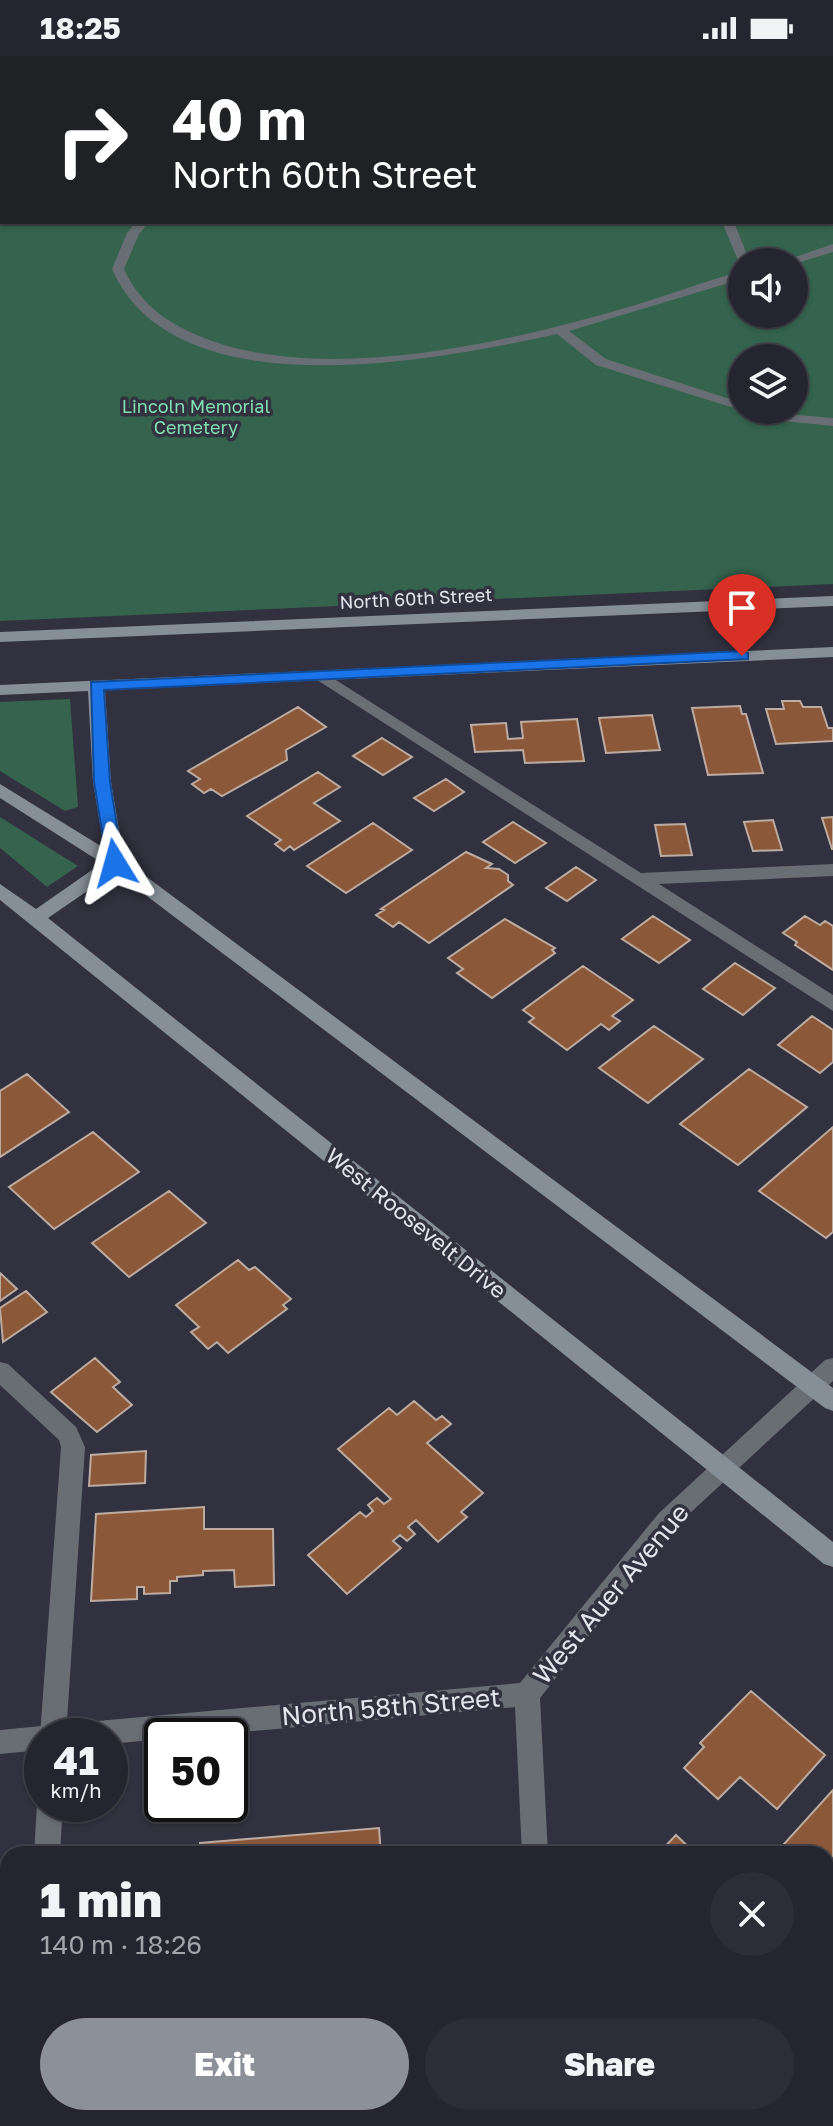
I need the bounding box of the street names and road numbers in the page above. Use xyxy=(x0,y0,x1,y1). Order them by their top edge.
street label: North 60th Street xyxy=(339,583,493,613)
street label: West Roosevelt Drive xyxy=(321,1142,512,1304)
street label: West Auer Avenue xyxy=(526,1497,695,1690)
street label: North 58th Street xyxy=(280,1681,502,1732)

